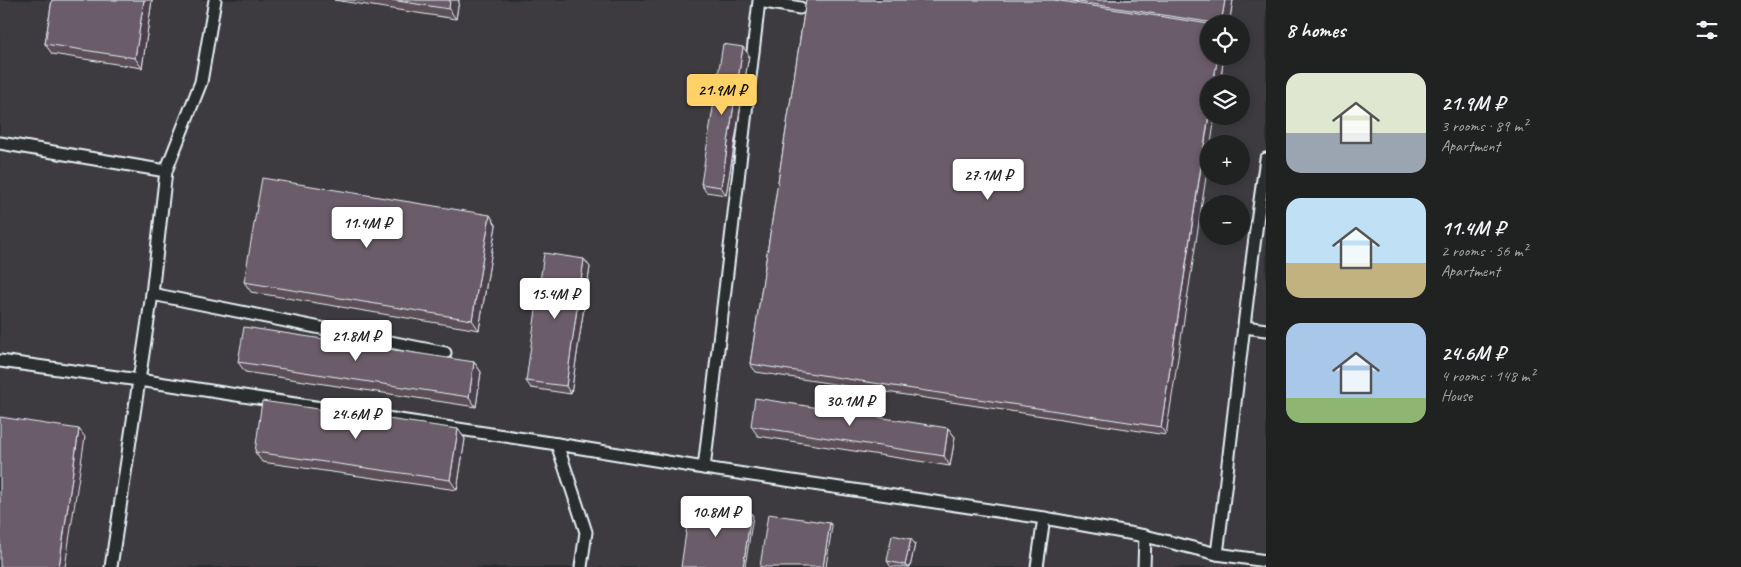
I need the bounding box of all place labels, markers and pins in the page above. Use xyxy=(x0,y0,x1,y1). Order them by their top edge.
pin: 21.9M ₽ xyxy=(676,74,768,116)
pin: 27.1M ₽ xyxy=(942,158,1034,201)
pin: 11.4M ₽ xyxy=(321,206,413,249)
pin: 15.4M ₽ xyxy=(509,278,601,320)
pin: 21.8M ₽ xyxy=(310,320,402,362)
pin: 30.1M ₽ xyxy=(804,384,896,427)
pin: 24.6M ₽ xyxy=(310,398,402,440)
pin: 10.8M ₽ xyxy=(670,496,762,538)

